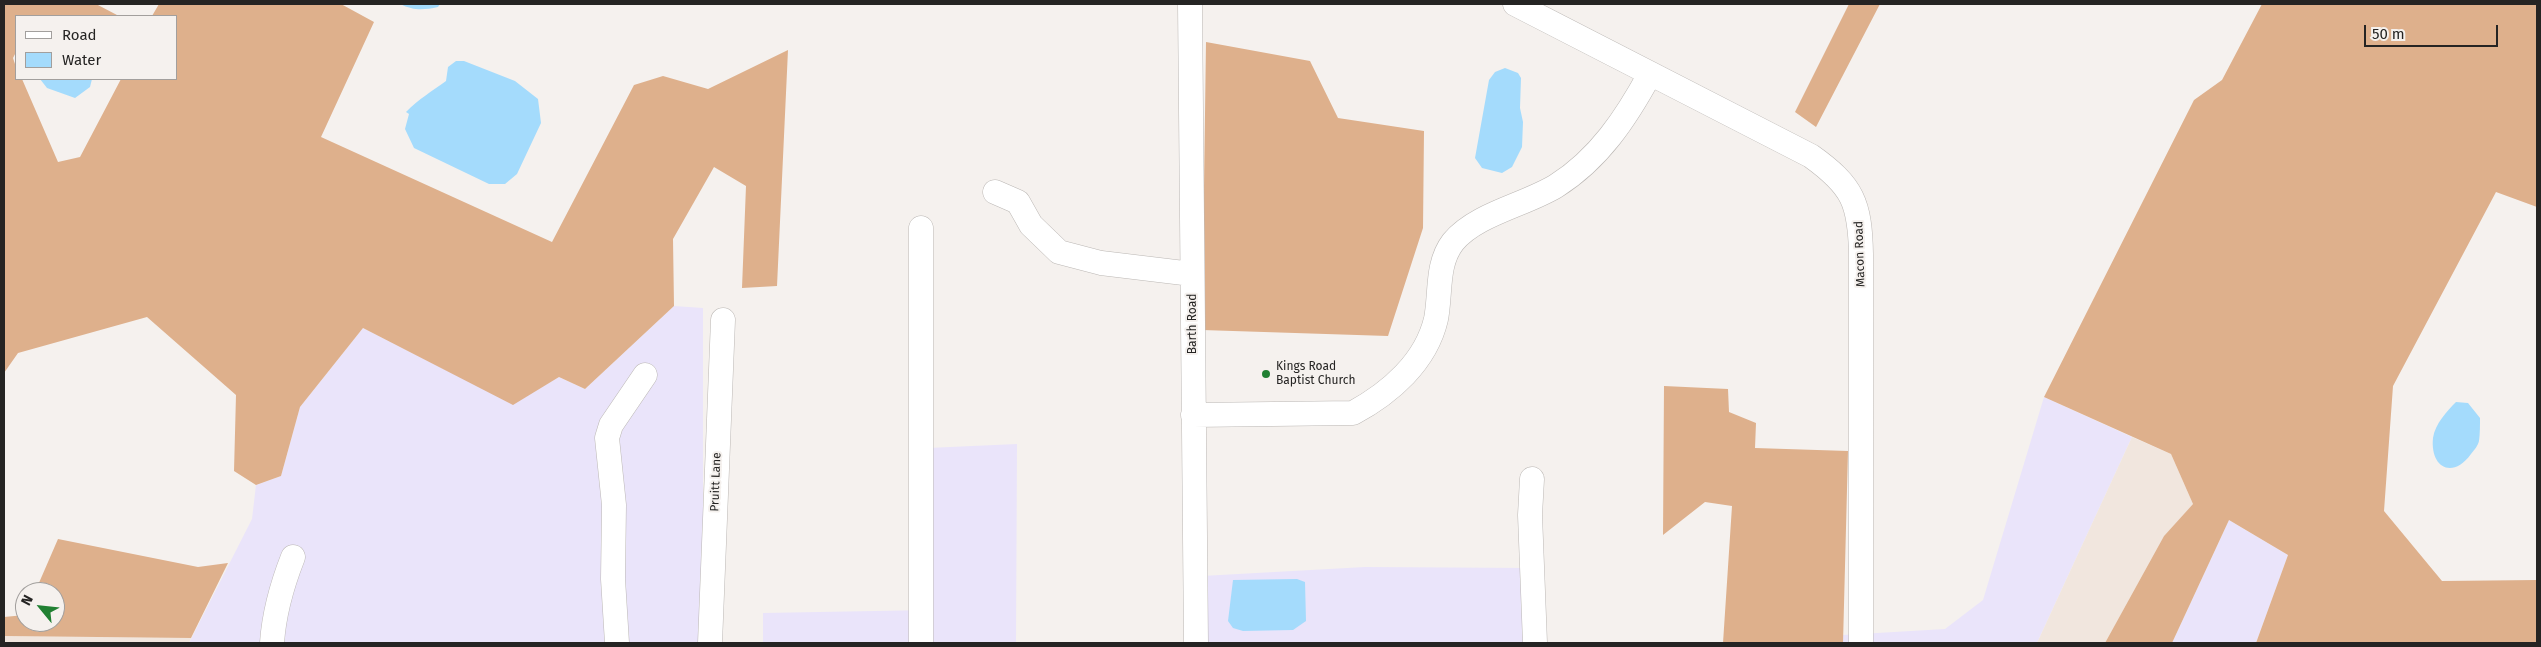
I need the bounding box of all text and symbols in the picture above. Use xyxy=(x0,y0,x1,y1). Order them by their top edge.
legend xyxy=(15,15,178,80)
scale bar xyxy=(2366,15,2500,47)
text: 50 m xyxy=(2372,25,2405,43)
text: Road xyxy=(62,26,97,44)
text: Water xyxy=(62,51,101,69)
street label: Macon Road xyxy=(1852,221,1868,287)
street label: Barth Road xyxy=(1186,294,1200,354)
place label: Kings Road Baptist Church xyxy=(1276,360,1355,388)
marker: Kings Road Baptist Church xyxy=(1260,368,1272,380)
street label: Pruitt Lane xyxy=(708,452,724,512)
north arrow xyxy=(15,582,65,632)
text: N xyxy=(18,592,37,608)

